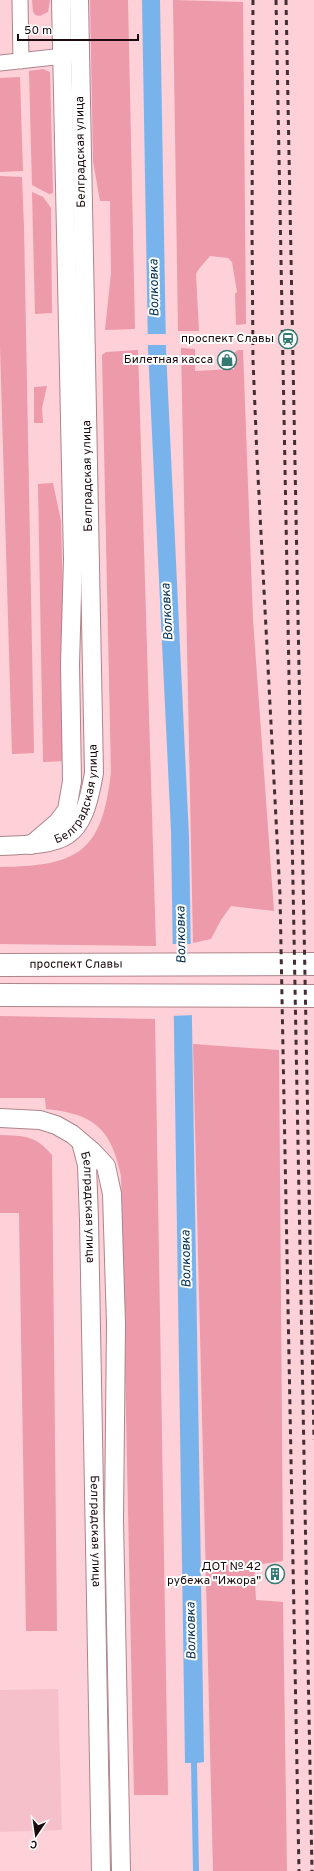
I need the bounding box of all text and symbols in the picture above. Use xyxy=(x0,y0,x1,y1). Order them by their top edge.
scale bar xyxy=(18,16,138,42)
text: 50 m xyxy=(24,23,52,39)
street label: Белградская улица xyxy=(72,96,90,208)
water label: Волковка xyxy=(146,259,164,317)
station icon: проспект Славы xyxy=(277,328,299,350)
place label: проспект Славы xyxy=(181,331,274,347)
shop icon: Билетная касса xyxy=(216,349,238,371)
place label: Билетная касса xyxy=(124,352,213,368)
street label: Белградская улица xyxy=(79,420,97,532)
water label: Волковка xyxy=(158,583,177,641)
street label: Белградская улица xyxy=(52,744,102,848)
water label: Волковка xyxy=(173,906,191,964)
street label: проспект Славы xyxy=(29,957,123,973)
street label: Белградская улица xyxy=(76,1150,98,1263)
water label: Волковка xyxy=(178,1230,196,1288)
street label: Белградская улица xyxy=(86,1475,104,1587)
place label: ДОТ № 42 рубежа "Ижора" xyxy=(167,1559,261,1589)
building icon: ДОТ № 42 рубежа "Ижора" xyxy=(264,1563,286,1585)
water label: Волковка xyxy=(183,1602,201,1660)
north arrow xyxy=(16,1815,56,1855)
text: С xyxy=(29,1836,39,1851)

